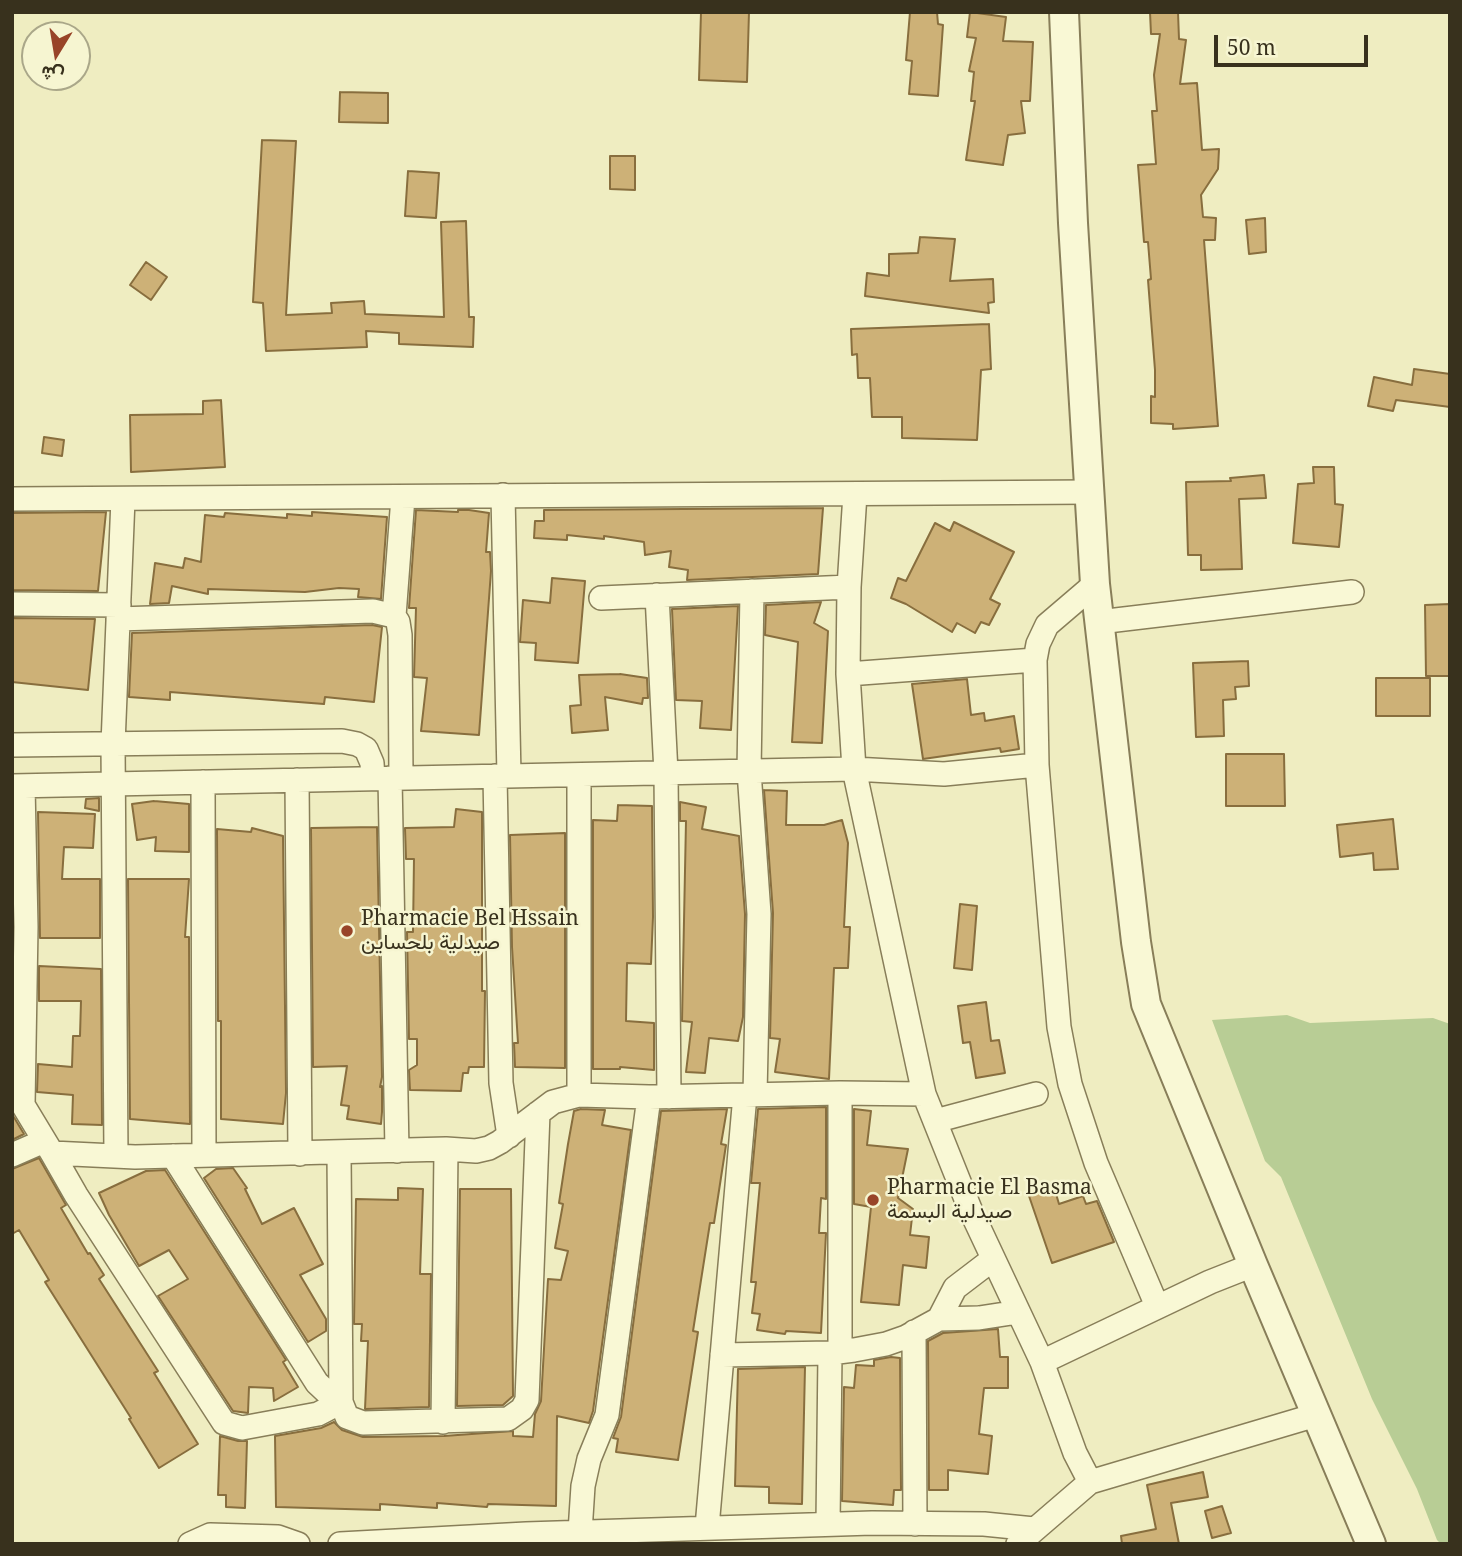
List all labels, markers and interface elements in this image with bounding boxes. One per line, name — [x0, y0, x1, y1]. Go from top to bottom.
north arrow — [21, 21, 91, 91]
scale bar — [1217, 21, 1371, 65]
text: 50 m — [1227, 33, 1276, 61]
text: ش — [39, 60, 66, 90]
place label: Pharmacie Bel Hssain صيدلية بلحساين — [361, 906, 579, 956]
marker: Pharmacie Bel Hssain صيدلية بلحساين — [339, 923, 355, 939]
place label: Pharmacie El Basma صيدلية البسمة — [887, 1175, 1092, 1225]
marker: Pharmacie El Basma صيدلية البسمة — [865, 1192, 881, 1208]

